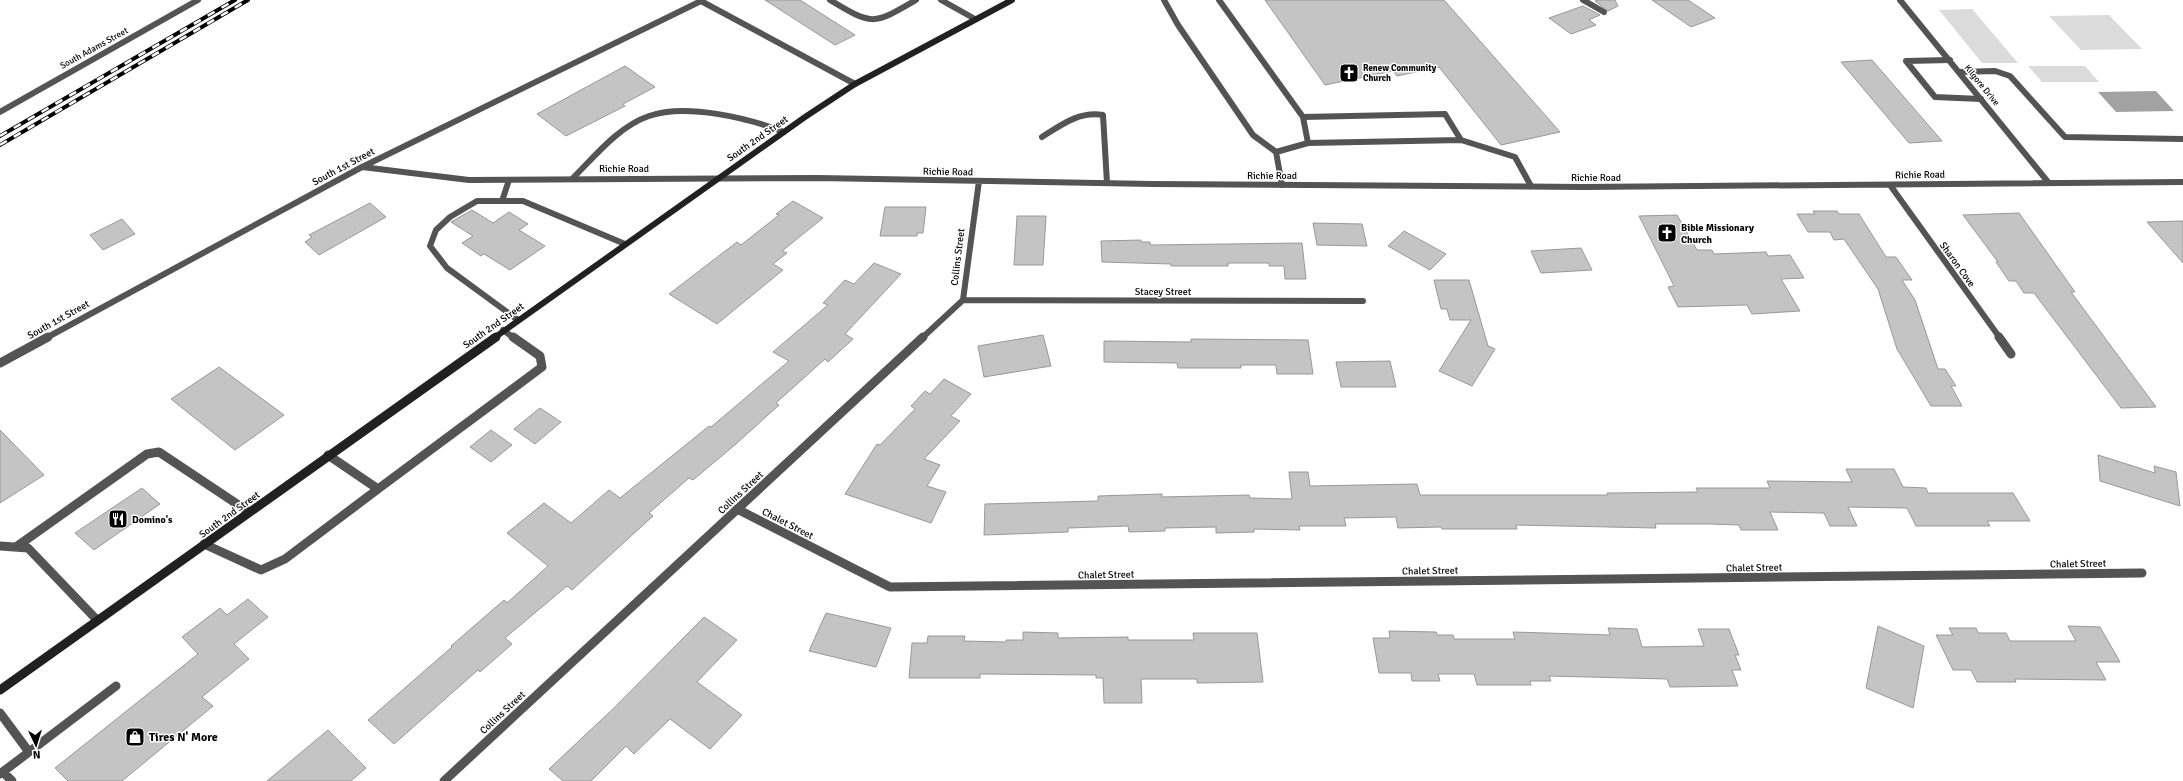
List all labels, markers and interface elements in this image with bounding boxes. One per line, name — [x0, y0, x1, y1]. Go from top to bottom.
street label: South Adams Street — [58, 25, 130, 72]
church icon: Renew Community Church — [1338, 62, 1360, 84]
place label: Renew Community Church — [1363, 63, 1437, 84]
street label: Kilgore Drive — [1962, 63, 2002, 108]
street label: South 2nd Street — [725, 113, 791, 164]
street label: South 1st Street — [310, 145, 377, 188]
street label: Richie Road — [599, 163, 649, 175]
street label: Richie Road — [923, 166, 973, 178]
street label: Richie Road — [1895, 169, 1945, 181]
street label: Richie Road — [1247, 170, 1297, 182]
street label: Richie Road — [1571, 172, 1621, 184]
church icon: Bible Missionary Church — [1656, 222, 1678, 244]
place label: Bible Missionary Church — [1681, 222, 1754, 246]
street label: Collins Street — [949, 227, 968, 286]
street label: Sharon Cove — [1937, 240, 1978, 290]
street label: Stacey Street — [1135, 286, 1192, 298]
street label: South 1st Street — [25, 298, 92, 342]
street label: South 2nd Street — [461, 300, 527, 351]
street label: Collins Street — [715, 468, 766, 517]
street label: South 2nd Street — [197, 489, 263, 541]
street label: Chalet Street — [760, 506, 816, 542]
restaurant icon: Domino's — [107, 508, 129, 530]
place label: Domino's — [132, 514, 173, 526]
street label: Chalet Street — [2050, 558, 2107, 570]
street label: Chalet Street — [1726, 562, 1783, 574]
street label: Chalet Street — [1402, 565, 1459, 577]
street label: Chalet Street — [1078, 569, 1135, 581]
street label: Collins Street — [477, 688, 528, 737]
north arrow — [16, 725, 56, 765]
shop icon: Tires N' More — [124, 726, 146, 748]
place label: Tires N' More — [149, 730, 218, 745]
text: N — [32, 748, 41, 761]

